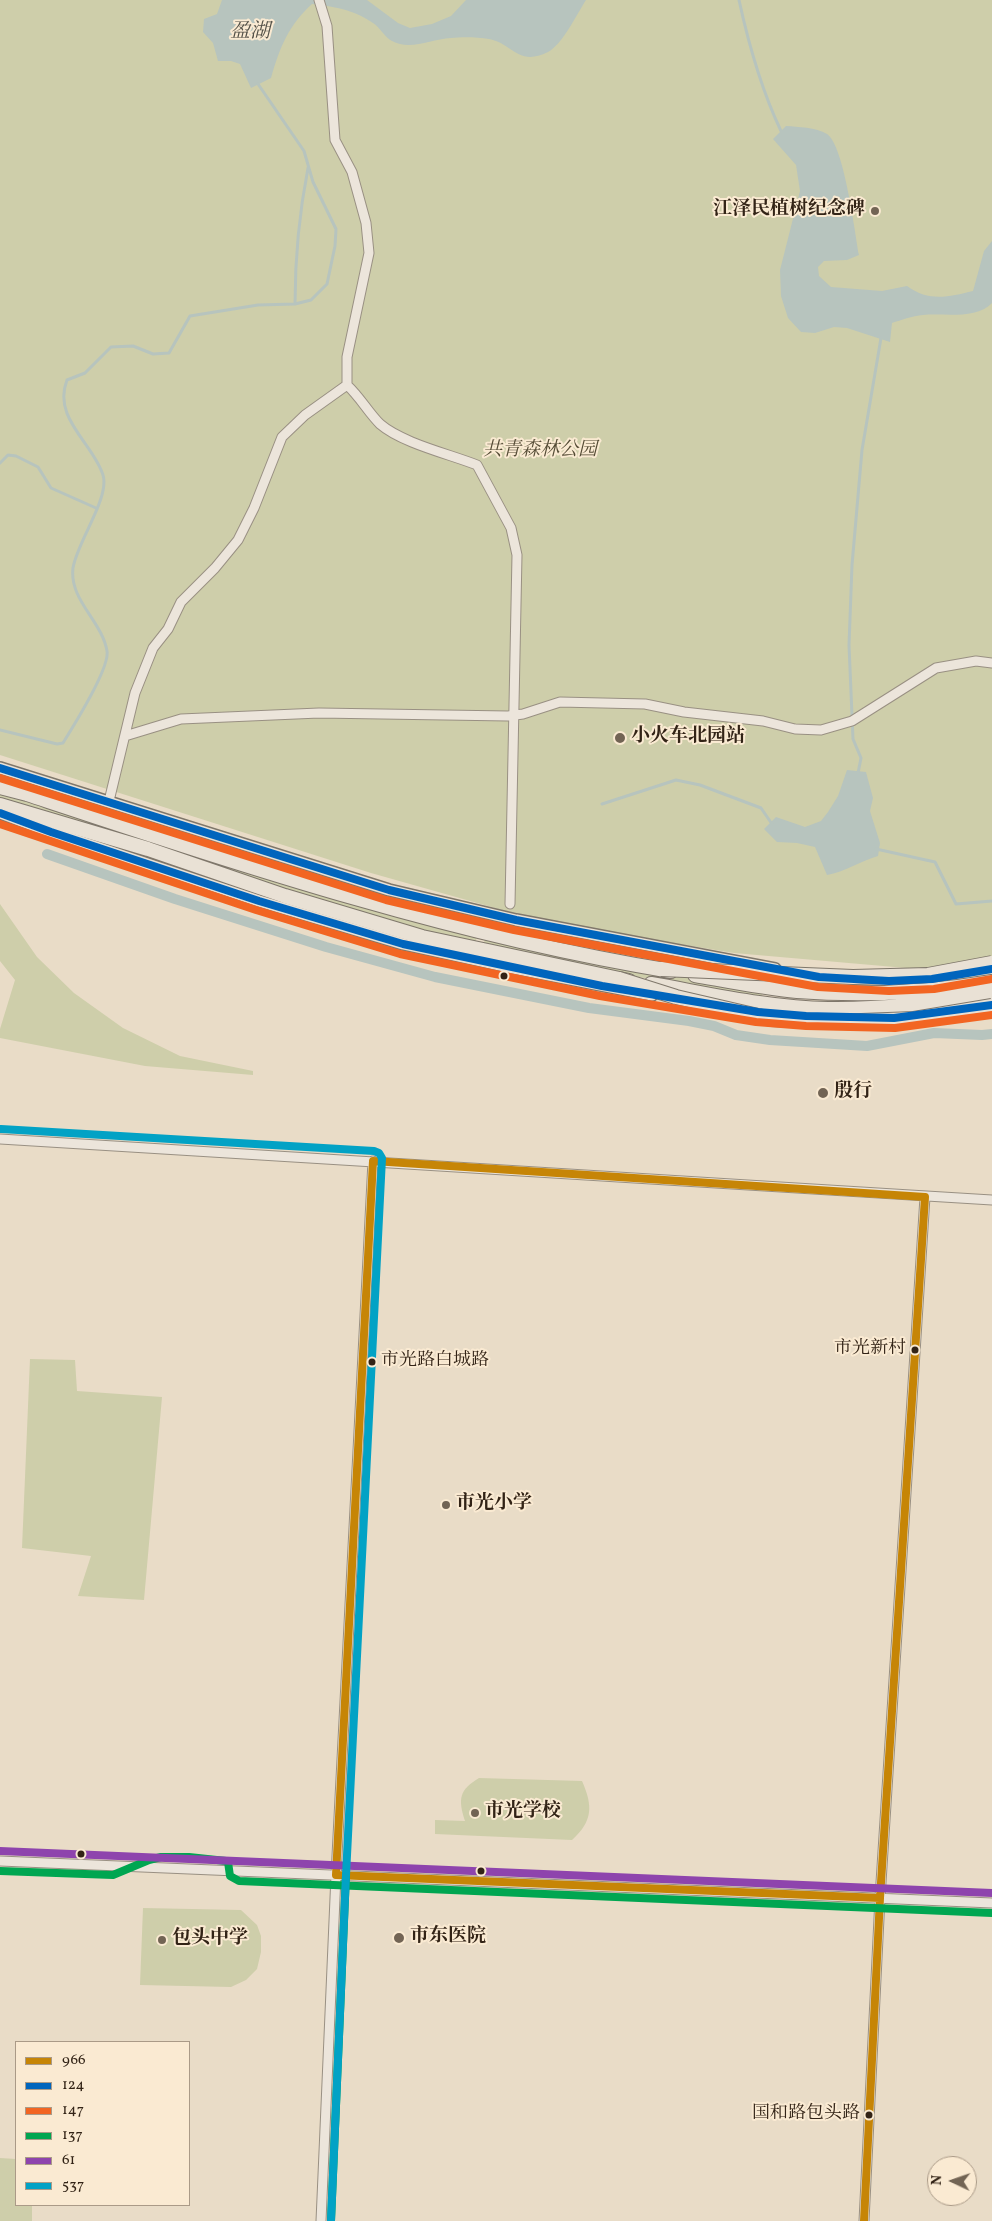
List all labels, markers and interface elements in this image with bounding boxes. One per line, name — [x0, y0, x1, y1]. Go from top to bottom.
water label: 盈湖 — [230, 21, 270, 45]
place label: 江泽民植树纪念碑 — [713, 200, 865, 222]
marker: 江泽民植树纪念碑 — [869, 205, 881, 217]
park label: 共青森林公园 — [483, 441, 597, 463]
place label: 小火车北园站 — [631, 727, 745, 749]
marker: 小火车北园站 — [613, 731, 627, 745]
unlabelled marker — [499, 971, 509, 981]
place label: 殷行 — [834, 1082, 872, 1104]
marker: 殷行 — [816, 1086, 830, 1100]
place label: 市光新村 — [834, 1339, 906, 1361]
marker: 市光新村 — [910, 1345, 920, 1355]
place label: 市光路白城路 — [381, 1351, 489, 1373]
marker: 市光路白城路 — [367, 1357, 377, 1367]
place label: 市光小学 — [456, 1494, 532, 1516]
marker: 市光小学 — [440, 1499, 452, 1511]
place label: 市光学校 — [485, 1802, 561, 1824]
marker: 市光学校 — [469, 1807, 481, 1819]
unlabelled marker — [76, 1849, 86, 1859]
unlabelled marker — [476, 1866, 486, 1876]
place label: 市东医院 — [410, 1927, 486, 1949]
place label: 包头中学 — [172, 1929, 248, 1951]
marker: 市东医院 — [392, 1931, 406, 1945]
marker: 包头中学 — [156, 1934, 168, 1946]
legend — [15, 2041, 190, 2206]
text: 966 — [62, 2050, 86, 2071]
text: 124 — [62, 2075, 84, 2096]
text: 147 — [62, 2100, 84, 2121]
place label: 国和路包头路 — [752, 2104, 860, 2126]
marker: 国和路包头路 — [864, 2110, 874, 2120]
text: 137 — [62, 2125, 83, 2146]
text: 61 — [62, 2150, 75, 2171]
north arrow — [927, 2156, 977, 2206]
text: 537 — [62, 2175, 84, 2196]
text: N — [928, 2175, 947, 2186]

